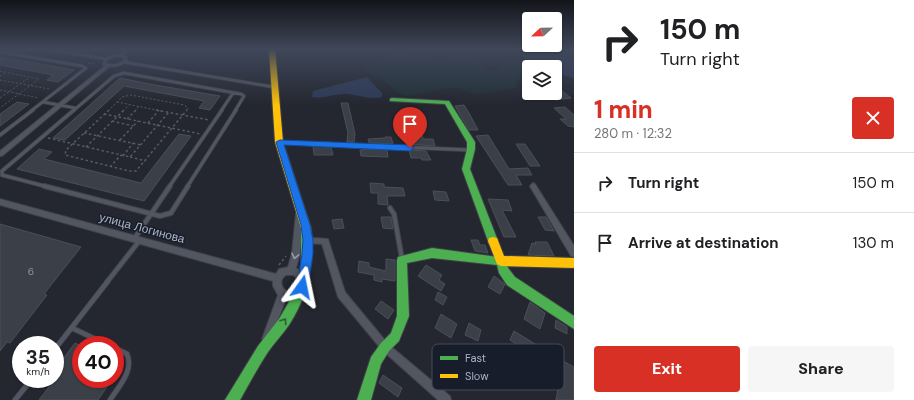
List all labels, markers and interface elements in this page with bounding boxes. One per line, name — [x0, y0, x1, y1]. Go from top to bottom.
text: 150 m — [660, 11, 740, 48]
north arrow — [522, 12, 562, 52]
map controls — [522, 12, 562, 100]
icon: right — [594, 16, 646, 68]
text: Turn right — [660, 47, 740, 71]
button: layers — [522, 60, 562, 100]
text: 1 min — [594, 94, 653, 125]
button: close — [852, 97, 894, 139]
pin — [393, 107, 427, 148]
icon: arrive — [399, 113, 421, 135]
text: 280 m · 12:32 — [594, 125, 672, 142]
icon: right — [594, 172, 616, 194]
text: Turn right — [628, 173, 699, 193]
text: 150 m — [853, 173, 894, 193]
street label: улица Логинова — [97, 209, 187, 247]
icon: arrive — [594, 232, 616, 254]
text: Arrive at destination — [628, 233, 779, 253]
text: 130 m — [853, 233, 894, 253]
one-way arrow — [291, 252, 299, 259]
house number: 6 — [28, 265, 34, 278]
position arrow — [281, 266, 323, 308]
one-way arrow — [279, 318, 287, 325]
speed limit sign: 40 — [72, 336, 124, 388]
text: 35 — [26, 344, 50, 370]
legend — [432, 344, 564, 390]
button: Exit — [594, 346, 740, 392]
button: Share — [748, 346, 894, 392]
text: Fast — [465, 351, 486, 365]
text: km/h — [26, 365, 50, 378]
text: Slow — [465, 369, 489, 383]

